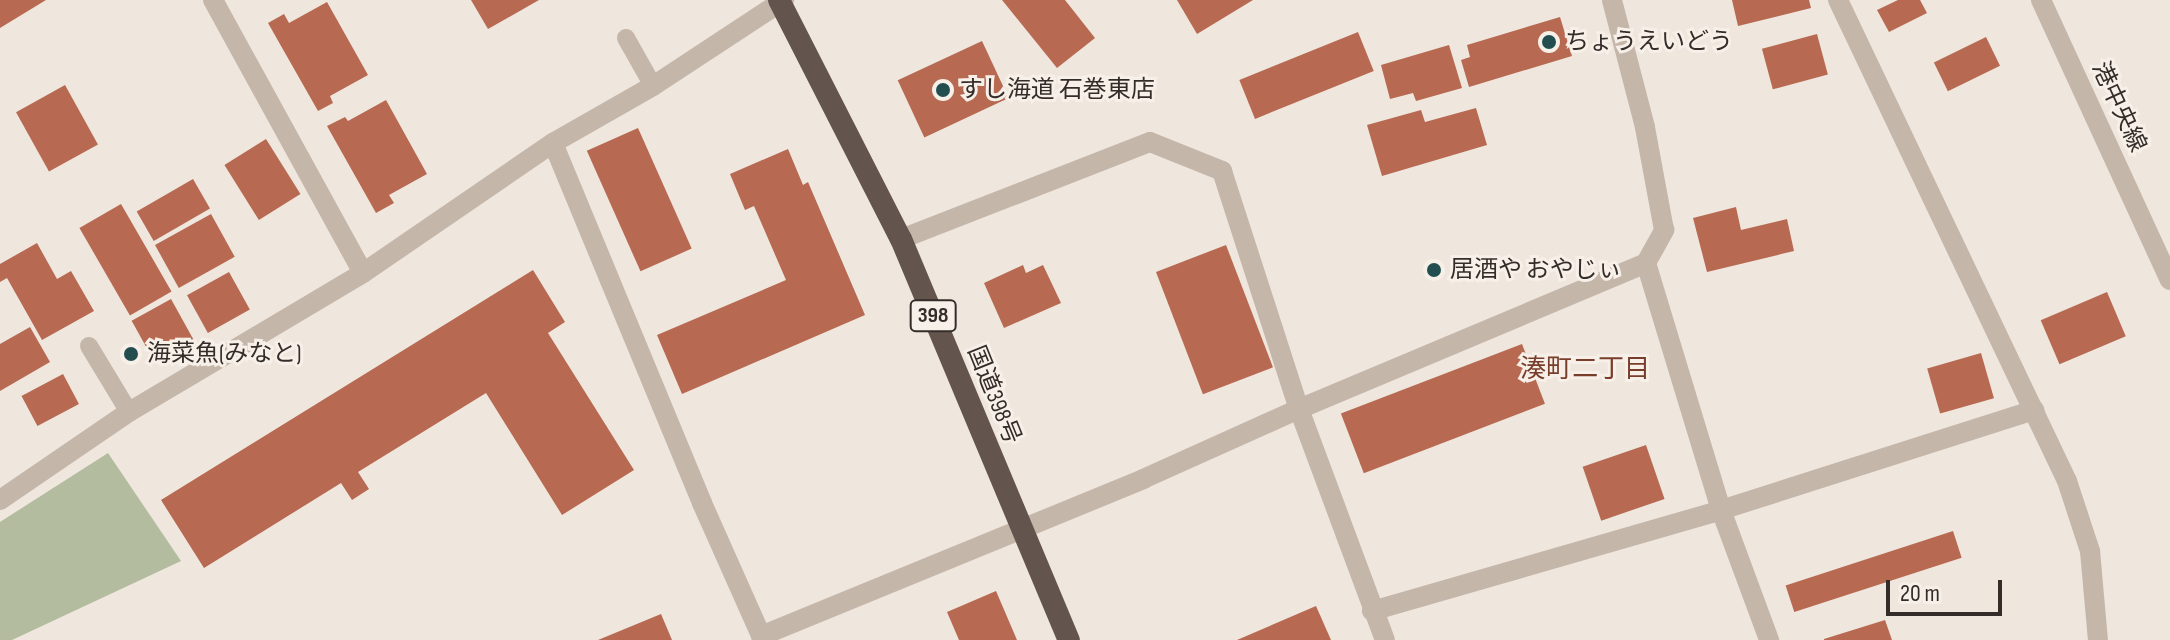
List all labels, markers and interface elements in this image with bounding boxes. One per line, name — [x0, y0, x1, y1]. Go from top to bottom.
place label: ちょうえいどう — [1565, 28, 1733, 56]
marker: ちょうえいどう — [1540, 33, 1558, 51]
street label: 港中央線 — [2086, 57, 2152, 157]
place label: すし海道 石巻東店 — [959, 76, 1155, 104]
marker: すし海道 石巻東店 — [934, 81, 952, 99]
place label: 居酒や おやじぃ — [1450, 256, 1622, 284]
marker: 居酒や おやじぃ — [1425, 261, 1443, 279]
road number: 398 — [909, 298, 957, 334]
place label: 海菜魚(みなと) — [147, 340, 301, 368]
street label: 国道398号 — [961, 342, 1027, 448]
marker: 海菜魚(みなと) — [122, 345, 140, 363]
district label: 湊町二丁目 — [1520, 354, 1650, 386]
scale bar — [1890, 564, 2006, 614]
text: 20 m — [1900, 579, 1940, 608]

